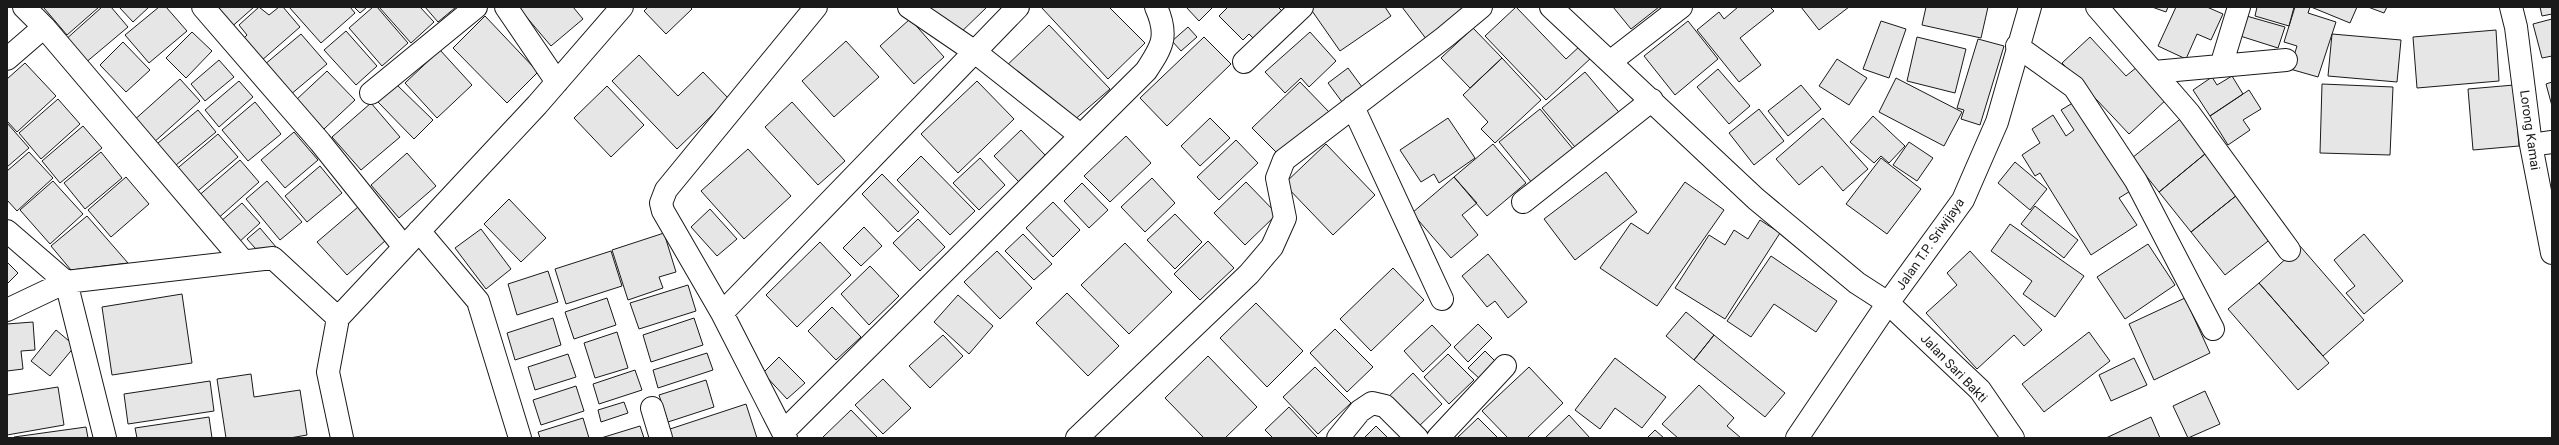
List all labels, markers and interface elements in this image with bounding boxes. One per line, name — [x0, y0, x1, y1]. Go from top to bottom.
street label: Lorong Kamai — [2517, 89, 2543, 171]
street label: Jalan T.P. Sriwijaya — [1893, 195, 1967, 293]
street label: Jalan Sari Bakti — [1917, 331, 1991, 405]

